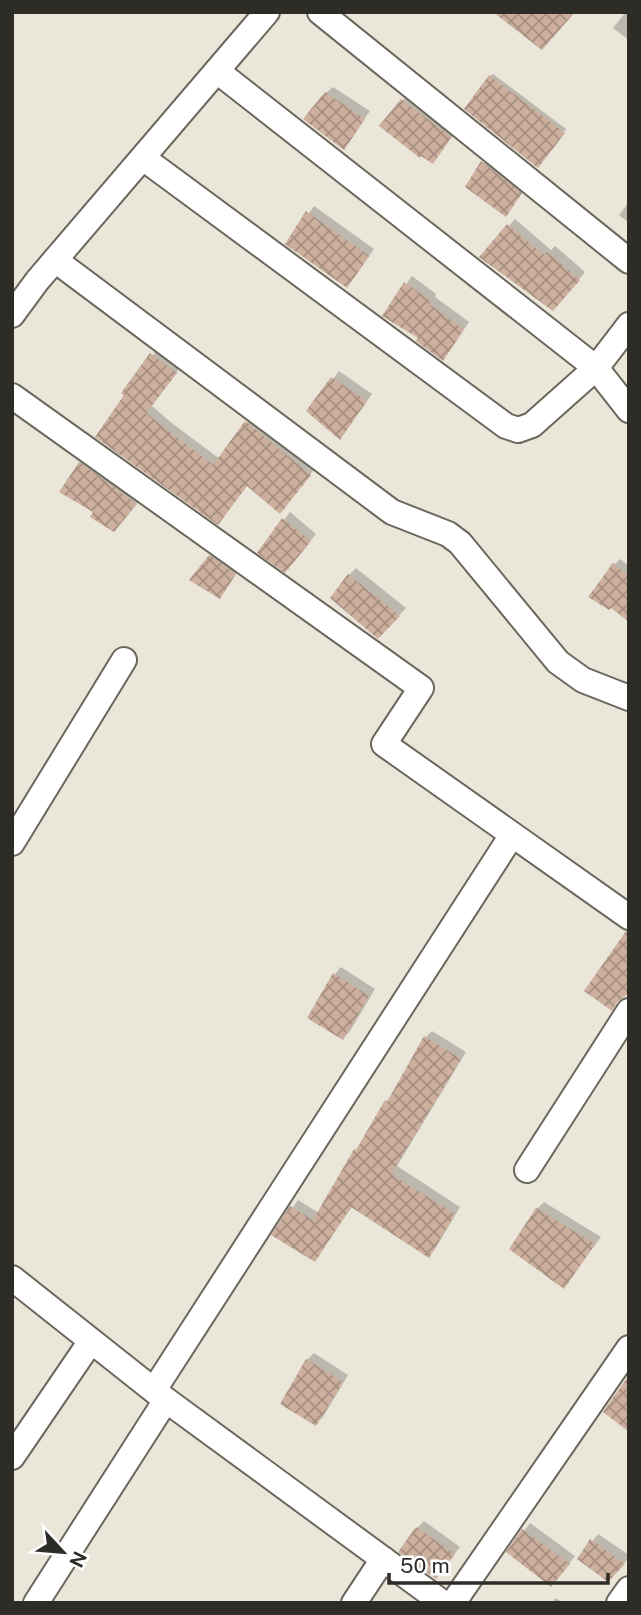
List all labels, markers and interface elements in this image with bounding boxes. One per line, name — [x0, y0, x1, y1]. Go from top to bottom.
north arrow — [28, 1517, 98, 1587]
scale bar — [389, 1542, 608, 1586]
text: N — [65, 1548, 91, 1571]
text: 50 m — [400, 1553, 450, 1578]

